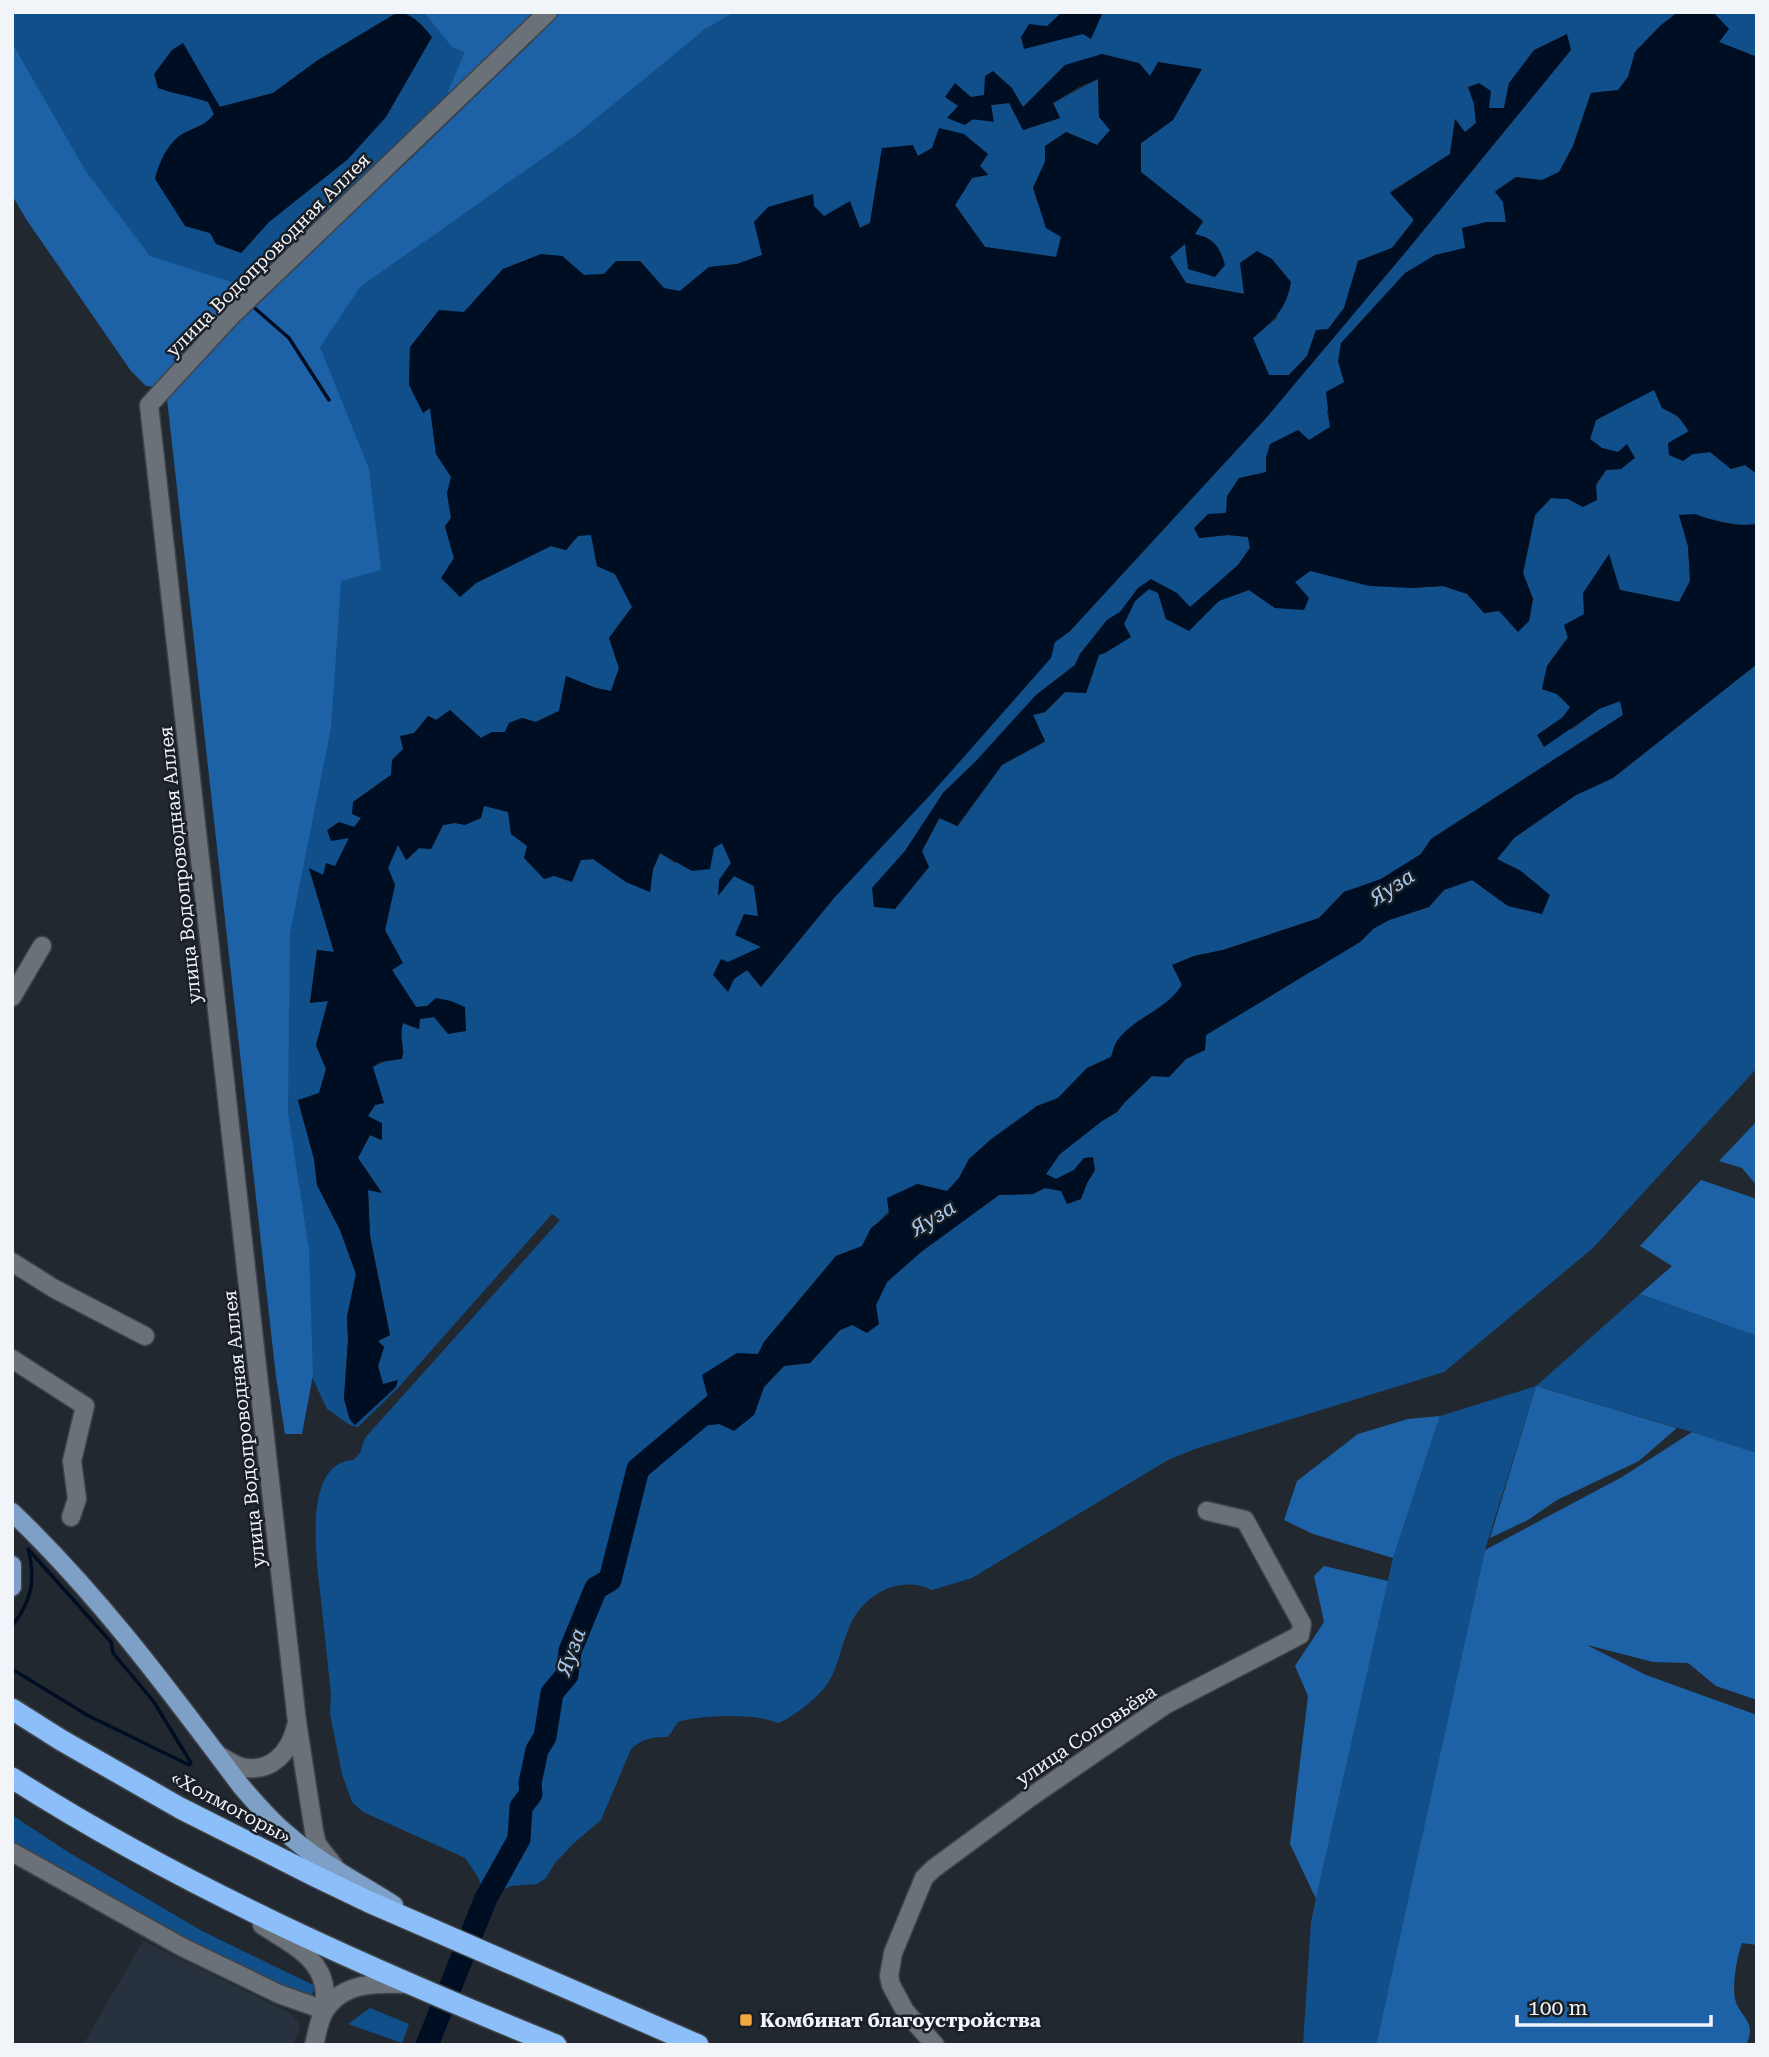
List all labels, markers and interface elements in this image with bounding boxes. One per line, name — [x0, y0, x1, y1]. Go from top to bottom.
street label: улица Водопроводная Аллея — [161, 148, 375, 362]
street label: улица Водопроводная Аллея — [154, 725, 206, 1005]
water label: Яуза — [1364, 864, 1419, 911]
water label: Яуза — [905, 1195, 960, 1242]
street label: улица Водопроводная Аллея — [218, 1289, 270, 1569]
water label: Яуза — [551, 1625, 591, 1680]
street label: улица Соловьёва — [1011, 1679, 1161, 1791]
street label: «Холмогоры» — [167, 1766, 295, 1848]
scale bar — [1517, 1983, 1711, 2027]
text: 100 m — [1528, 1996, 1588, 2020]
place label: Комбинат благоустройства — [760, 2009, 1041, 2032]
marker: Комбинат благоустройства — [738, 2012, 754, 2028]

